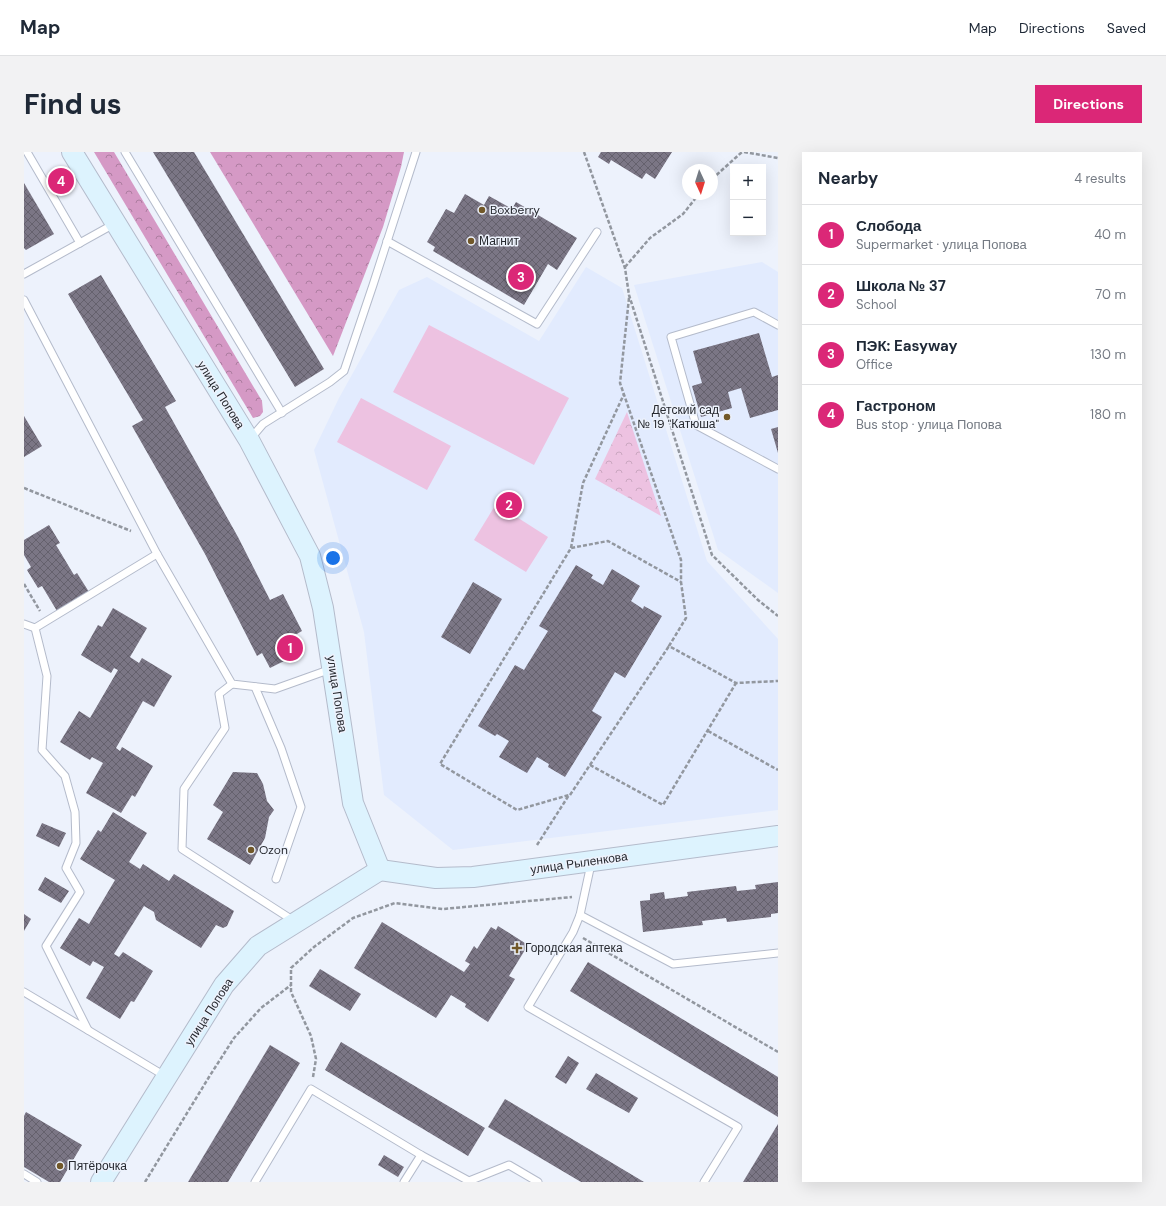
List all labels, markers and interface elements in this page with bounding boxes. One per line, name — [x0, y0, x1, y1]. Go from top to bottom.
text: Map — [20, 15, 60, 40]
text: Map — [969, 19, 997, 37]
text: Directions — [1019, 19, 1085, 37]
text: Saved — [1107, 19, 1146, 37]
button: Directions — [1035, 85, 1142, 123]
text: Find us — [24, 86, 122, 123]
north arrow — [682, 164, 718, 200]
map controls — [730, 164, 766, 236]
button: + — [730, 164, 766, 200]
pin: 4 — [48, 166, 74, 196]
text: Nearby — [818, 167, 878, 189]
text: 4 results — [1074, 170, 1126, 187]
button: − — [730, 200, 766, 236]
place label: Boxberry — [490, 202, 540, 218]
marker: Boxberry — [477, 205, 487, 215]
text: Слобода — [856, 216, 921, 236]
text: 1 — [829, 226, 833, 243]
text: 40 m — [1094, 226, 1126, 243]
place label: Магнит — [479, 233, 520, 249]
marker: Магнит — [466, 236, 476, 246]
text: Supermarket · улица Попова — [856, 236, 1027, 253]
pin: 3 — [508, 262, 534, 292]
text: Школа № 37 — [856, 276, 946, 296]
text: 2 — [827, 286, 835, 303]
text: 70 m — [1095, 286, 1126, 303]
text: School — [856, 296, 897, 313]
text: ПЭК: Easyway — [856, 336, 958, 356]
text: 3 — [827, 346, 835, 363]
text: 130 m — [1090, 346, 1126, 363]
text: Office — [856, 356, 893, 373]
street label: улица Попова — [194, 358, 249, 432]
text: Гастроном — [856, 396, 936, 416]
place label: Детский сад № 19 "Катюша" — [637, 402, 720, 432]
text: 4 — [827, 406, 835, 423]
text: 180 m — [1090, 406, 1126, 423]
marker: Детский сад № 19 "Катюша" — [722, 412, 732, 422]
text: Bus stop · улица Попова — [856, 416, 1002, 433]
pin: 2 — [496, 490, 522, 520]
your location — [323, 548, 343, 568]
pin: 1 — [277, 633, 303, 663]
street label: улица Попова — [323, 654, 351, 734]
place label: Ozon — [259, 842, 288, 858]
marker: Ozon — [246, 845, 256, 855]
street label: улица Рыленкова — [529, 848, 629, 878]
place label: Городская аптека — [525, 940, 623, 956]
marker: Городская аптека — [512, 943, 522, 953]
street label: улица Попова — [181, 975, 237, 1049]
place label: Пятёрочка — [68, 1158, 127, 1174]
marker: Пятёрочка — [55, 1161, 65, 1171]

